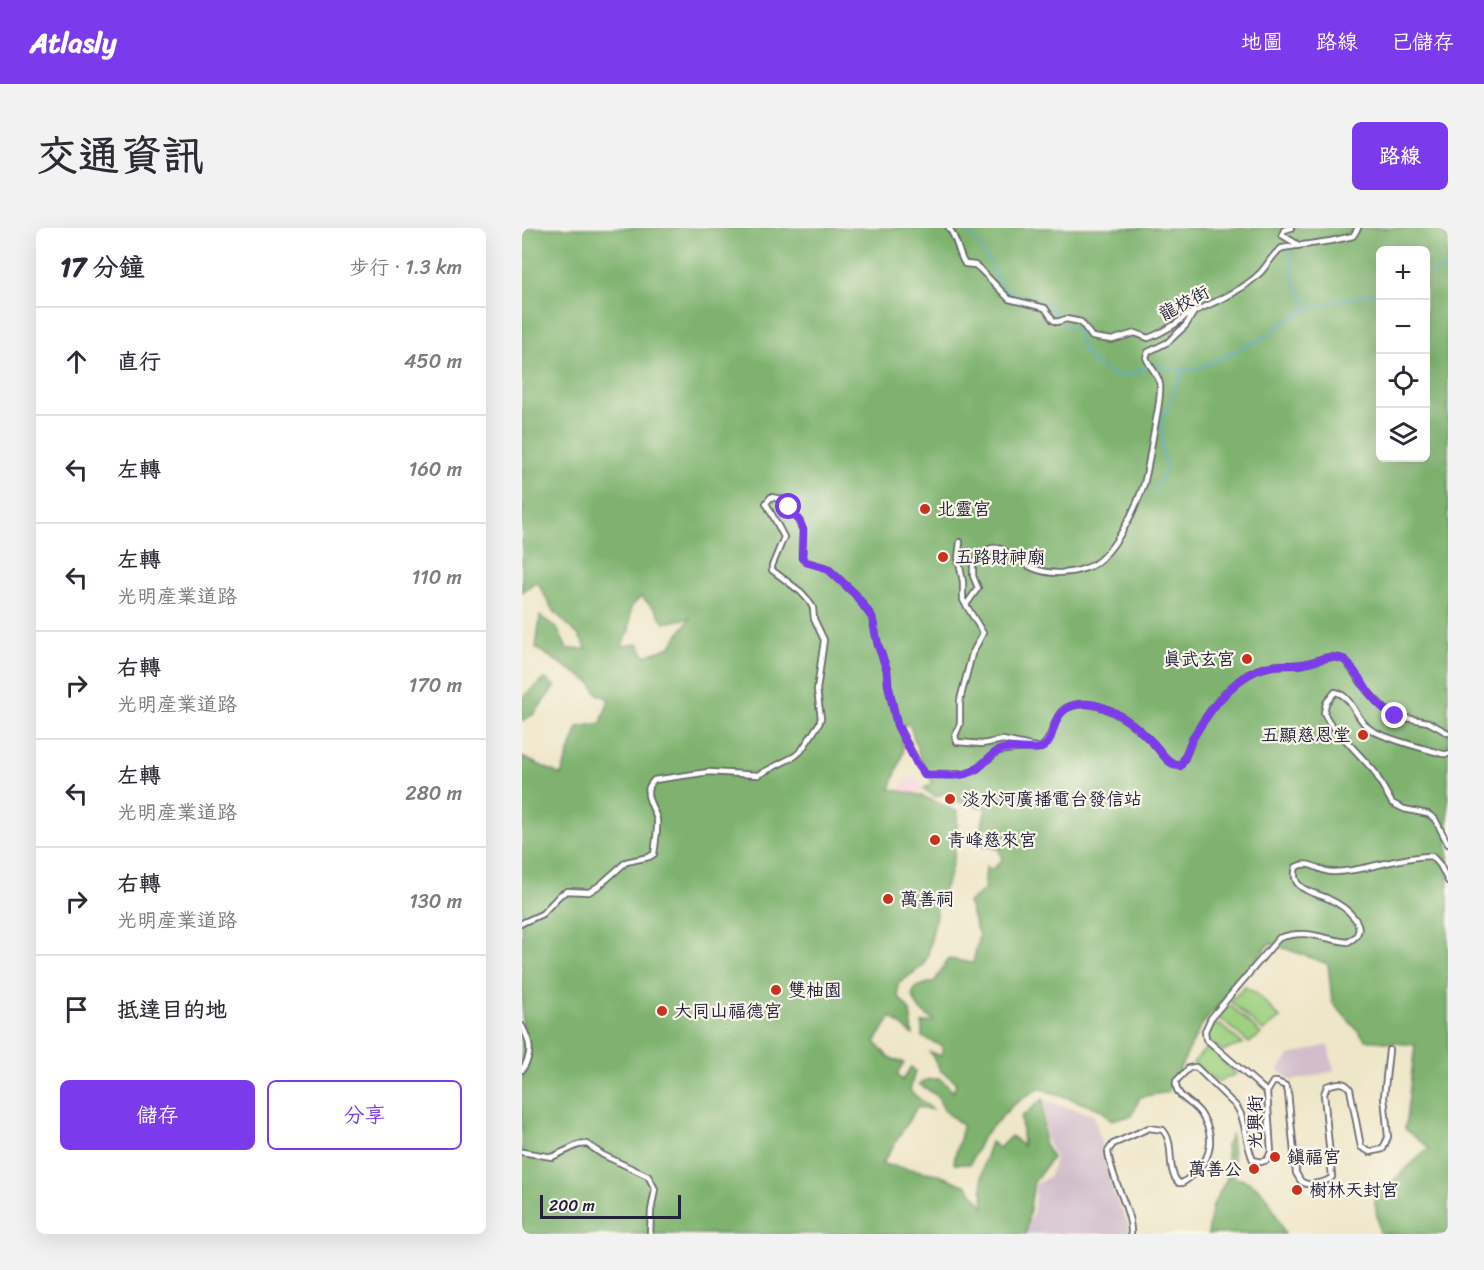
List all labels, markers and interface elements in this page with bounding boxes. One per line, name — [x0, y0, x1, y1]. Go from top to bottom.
text: Atlasly — [30, 18, 117, 67]
text: 地圖 — [1241, 23, 1283, 61]
text: 路線 — [1316, 23, 1358, 61]
text: 已儲存 — [1391, 23, 1454, 61]
text: 交通資訊 — [36, 119, 204, 193]
button: 路線 — [1352, 122, 1448, 190]
text: 17 分鐘 — [60, 244, 145, 290]
map controls — [1376, 246, 1430, 462]
button: + — [1376, 246, 1430, 300]
text: 步行 · 1.3 km — [349, 250, 462, 285]
street label: 龍校街 — [1153, 276, 1215, 330]
button: − — [1376, 300, 1430, 354]
text: 直行 — [117, 342, 161, 381]
text: 450 m — [404, 344, 462, 379]
icon: ahead — [60, 345, 93, 378]
button: locate — [1376, 354, 1430, 408]
button: layers — [1376, 408, 1430, 462]
text: 左轉 — [117, 450, 161, 489]
text: 160 m — [409, 452, 462, 487]
icon: left — [60, 453, 93, 486]
route start — [775, 493, 801, 519]
place label: 北靈宮 — [937, 493, 991, 525]
marker: 北靈宮 — [918, 502, 932, 516]
text: 左轉 — [117, 540, 161, 579]
place label: 五路財神廟 — [955, 541, 1045, 573]
marker: 五路財神廟 — [936, 550, 950, 564]
text: 110 m — [412, 560, 462, 595]
icon: left — [60, 561, 93, 594]
text: 光明產業道路 — [117, 579, 237, 614]
place label: 真武玄宮 — [1163, 643, 1235, 675]
text: 右轉 — [117, 648, 161, 687]
marker: 真武玄宮 — [1240, 652, 1254, 666]
text: 170 m — [409, 668, 462, 703]
icon: right — [60, 669, 93, 702]
text: 光明產業道路 — [117, 687, 237, 722]
route end — [1381, 702, 1407, 728]
place label: 五顯慈恩堂 — [1261, 719, 1351, 751]
marker: 五顯慈恩堂 — [1356, 728, 1370, 742]
text: 左轉 — [117, 756, 161, 795]
text: 280 m — [405, 776, 462, 811]
icon: left — [60, 777, 93, 810]
place label: 淡水河廣播電台發信站 — [962, 783, 1142, 815]
marker: 淡水河廣播電台發信站 — [943, 792, 957, 806]
text: 光明產業道路 — [117, 795, 237, 830]
place label: 青峰慈來宮 — [947, 824, 1037, 856]
marker: 青峰慈來宮 — [928, 833, 942, 847]
text: 右轉 — [117, 864, 161, 903]
place label: 萬善祠 — [900, 883, 954, 915]
text: 130 m — [409, 884, 462, 919]
icon: right — [60, 885, 93, 918]
marker: 萬善祠 — [881, 892, 895, 906]
text: 光明產業道路 — [117, 903, 237, 938]
place label: 雙柚園 — [788, 974, 842, 1006]
marker: 雙柚園 — [769, 983, 783, 997]
text: 抵達目的地 — [117, 990, 227, 1029]
icon: arrive — [60, 993, 93, 1026]
place label: 大同山福德宮 — [674, 995, 782, 1027]
marker: 大同山福德宮 — [655, 1004, 669, 1018]
button: 儲存 — [60, 1080, 255, 1150]
button: 分享 — [267, 1080, 462, 1150]
street label: 光興街 — [1239, 1095, 1271, 1149]
place label: 鎮福宮 — [1287, 1141, 1341, 1173]
marker: 鎮福宮 — [1268, 1150, 1282, 1164]
place label: 萬善公 — [1188, 1153, 1242, 1185]
marker: 萬善公 — [1247, 1162, 1261, 1176]
place label: 樹林天封宮 — [1309, 1174, 1399, 1206]
marker: 樹林天封宮 — [1290, 1183, 1304, 1197]
text: 200 m — [549, 1191, 595, 1220]
scale bar — [540, 1192, 681, 1220]

